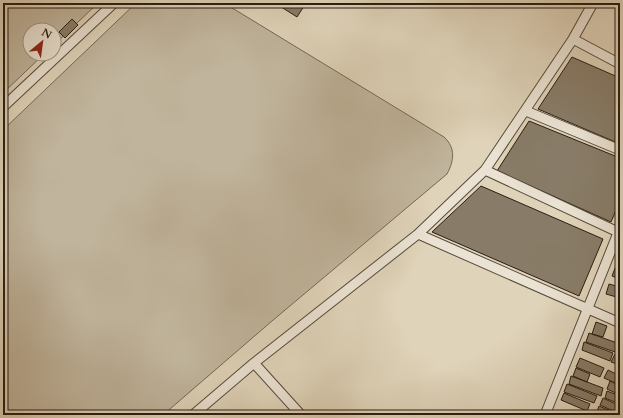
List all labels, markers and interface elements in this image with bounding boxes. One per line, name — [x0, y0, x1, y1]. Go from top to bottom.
north arrow — [22, 22, 62, 62]
text: N — [39, 25, 55, 43]

